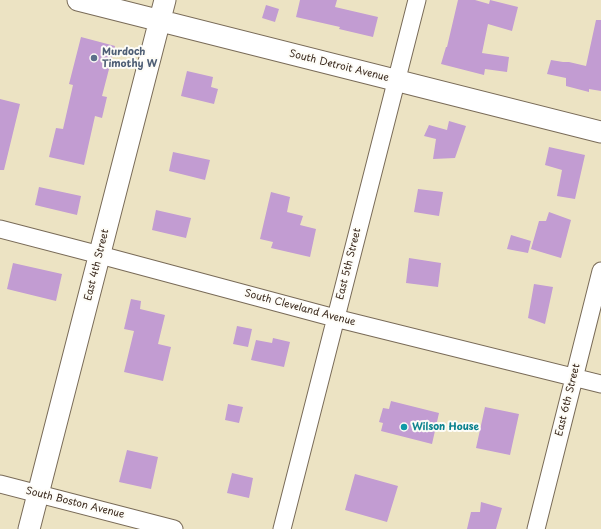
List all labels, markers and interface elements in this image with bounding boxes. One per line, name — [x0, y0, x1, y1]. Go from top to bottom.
place label: Murdoch Timothy W — [102, 46, 157, 70]
street label: South Detroit Avenue — [288, 48, 390, 84]
marker: Murdoch Timothy W — [89, 53, 99, 63]
street label: East 5th Street — [334, 227, 364, 301]
street label: East 4th Street — [82, 228, 112, 302]
street label: South Cleveland Avenue — [243, 287, 357, 329]
street label: East 6th Street — [553, 363, 583, 437]
place label: Wilson House — [412, 421, 479, 433]
marker: Wilson House — [399, 422, 409, 432]
street label: South Boston Avenue — [24, 485, 126, 521]

